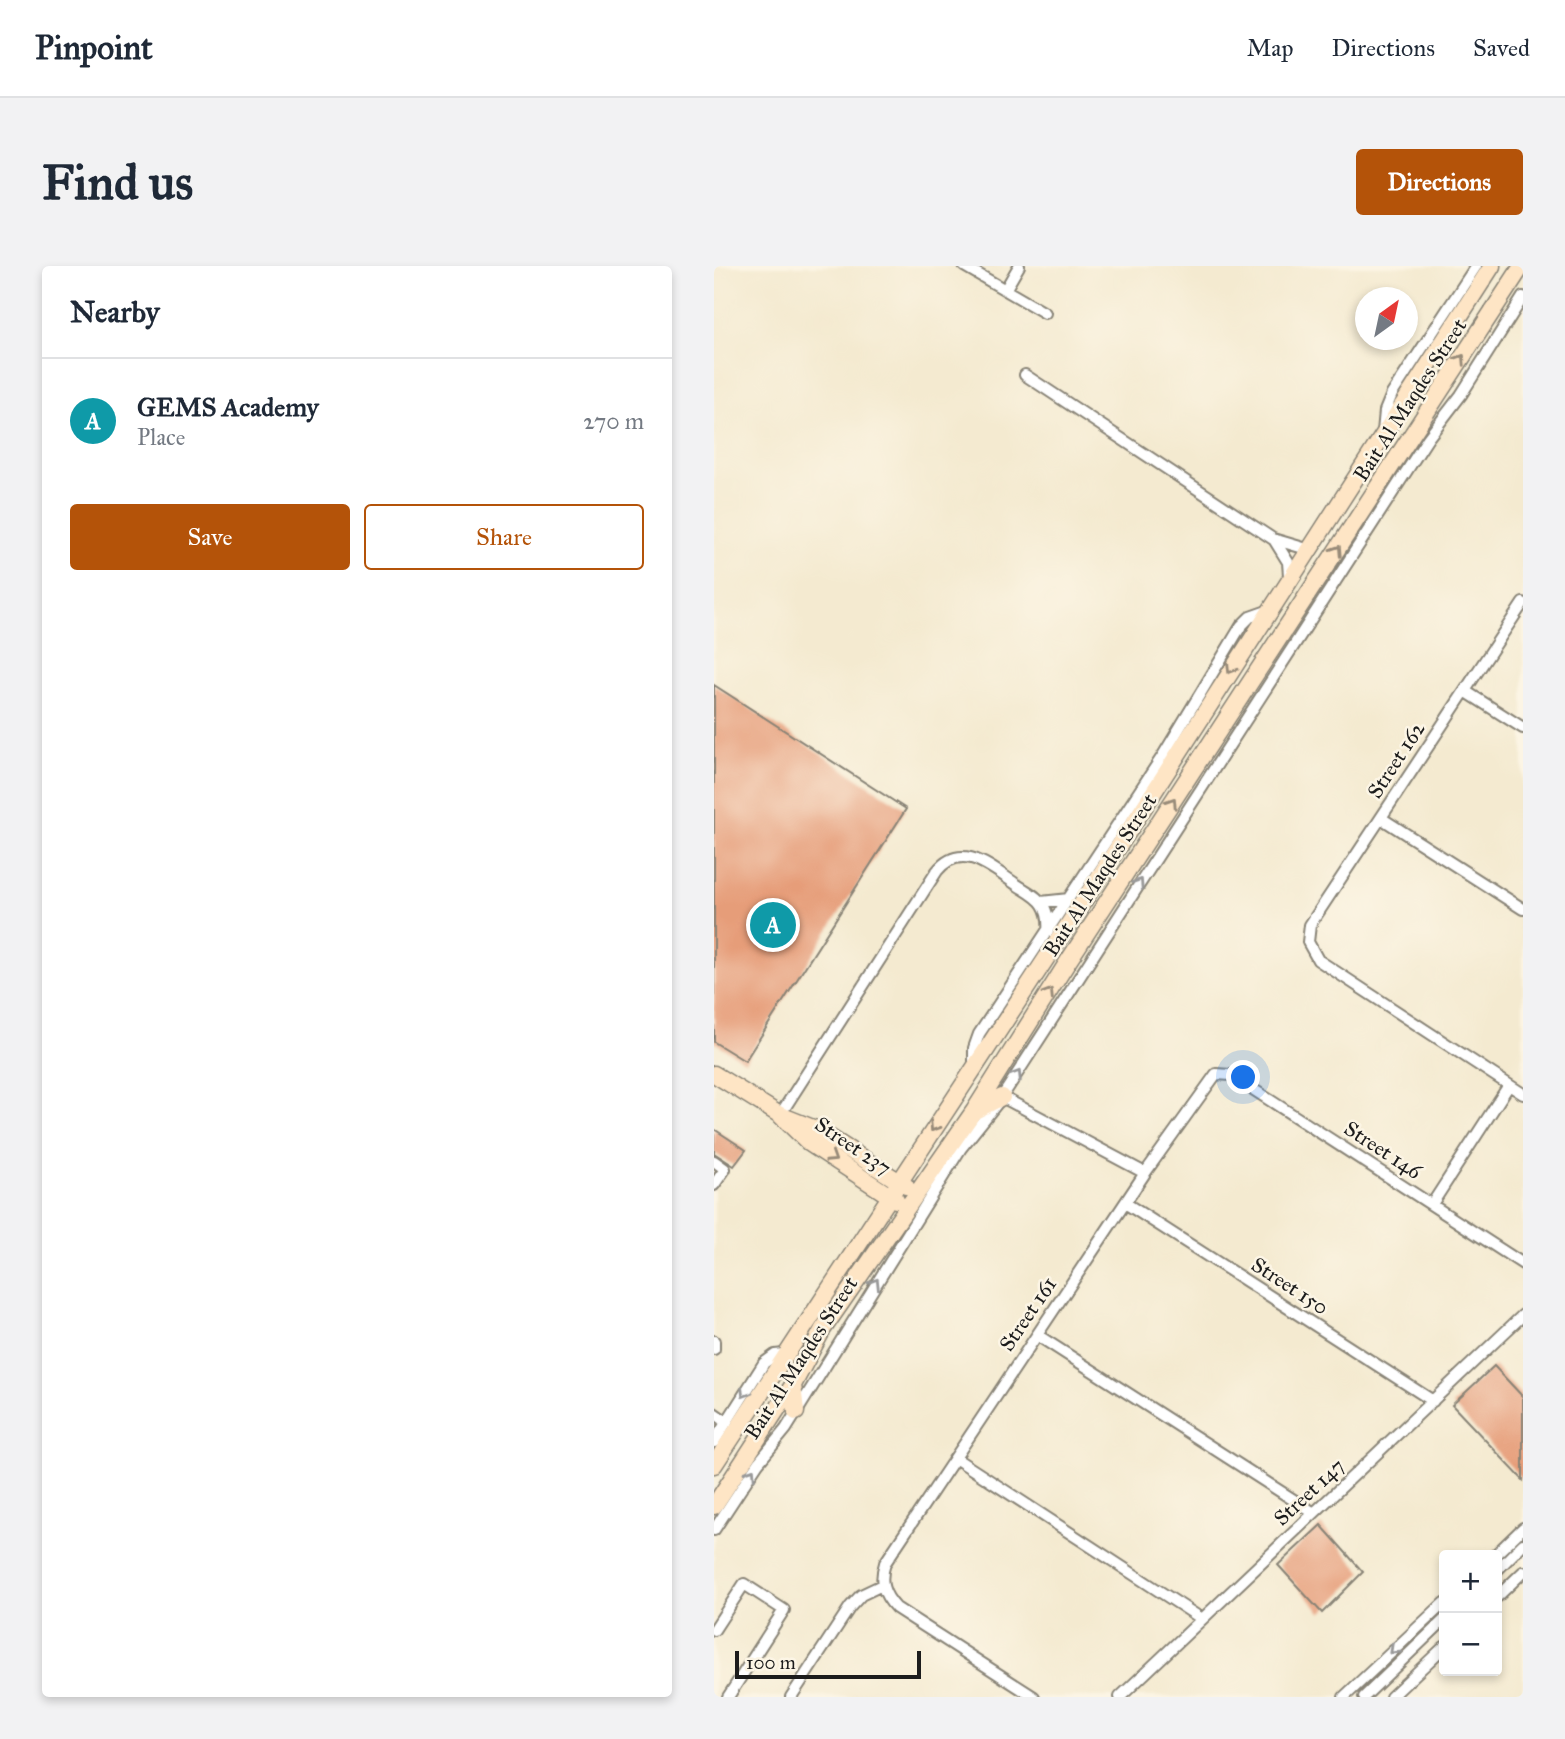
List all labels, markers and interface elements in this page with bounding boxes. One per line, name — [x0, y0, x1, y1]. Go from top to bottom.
text: Pinpoint — [35, 28, 153, 68]
text: Map — [1247, 33, 1294, 63]
text: Directions — [1332, 33, 1435, 63]
text: Saved — [1473, 33, 1530, 63]
button: Directions — [1356, 149, 1523, 215]
text: Find us — [42, 153, 193, 212]
north arrow — [1355, 287, 1418, 350]
text: Nearby — [70, 294, 160, 330]
street label: Bait Al Maqdes Street — [1348, 313, 1473, 486]
one-way arrow — [1453, 354, 1466, 367]
text: GEMS Academy — [137, 391, 319, 423]
text: A — [85, 407, 101, 435]
text: 270 m — [583, 407, 644, 435]
text: Place — [137, 423, 185, 451]
button: Save — [70, 504, 350, 570]
button: Share — [364, 504, 644, 570]
one-way arrow — [1328, 545, 1341, 558]
one-way arrow — [1226, 661, 1239, 674]
street label: Street 162 — [1362, 716, 1431, 803]
street label: Bait Al Maqdes Street — [1038, 788, 1163, 961]
one-way arrow — [1164, 797, 1176, 810]
one-way arrow — [1130, 878, 1143, 891]
pin: A — [750, 899, 796, 951]
one-way arrow — [1040, 988, 1053, 1001]
your location — [1226, 1060, 1260, 1094]
one-way arrow — [1008, 1070, 1021, 1083]
street label: Street 237 — [810, 1111, 896, 1181]
street label: Street 146 — [1339, 1115, 1428, 1185]
one-way arrow — [929, 1119, 942, 1132]
one-way arrow — [824, 1150, 837, 1162]
street label: Street 150 — [1247, 1251, 1333, 1321]
street label: Bait Al Maqdes Street — [739, 1271, 864, 1444]
street label: Street 161 — [994, 1272, 1062, 1356]
one-way arrow — [867, 1277, 880, 1290]
one-way arrow — [741, 1385, 754, 1398]
street label: Street 147 — [1268, 1453, 1350, 1531]
one-way arrow — [743, 1468, 756, 1481]
map controls — [1439, 1550, 1502, 1676]
button: + — [1439, 1550, 1502, 1613]
button: − — [1439, 1613, 1502, 1676]
one-way arrow — [1389, 1642, 1402, 1654]
scale bar — [735, 1648, 920, 1680]
text: 100 m — [746, 1651, 796, 1674]

